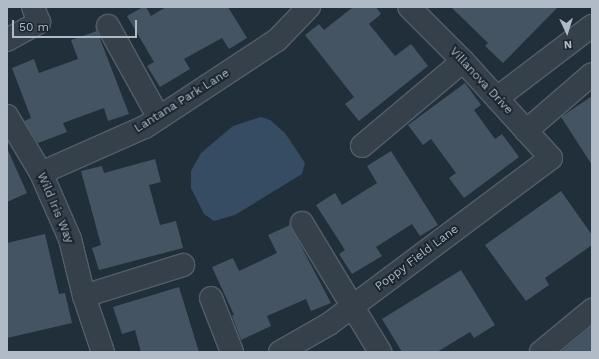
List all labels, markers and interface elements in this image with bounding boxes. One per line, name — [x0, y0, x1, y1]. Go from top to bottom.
scale bar — [14, 12, 139, 38]
north arrow — [547, 12, 587, 52]
text: 50 m — [19, 20, 49, 34]
text: N — [563, 38, 572, 51]
street label: Villanova Drive — [446, 44, 516, 118]
street label: Lantana Park Lane — [132, 66, 232, 136]
street label: Wild Iris Way — [34, 170, 76, 246]
street label: Poppy Field Lane — [372, 222, 462, 294]

